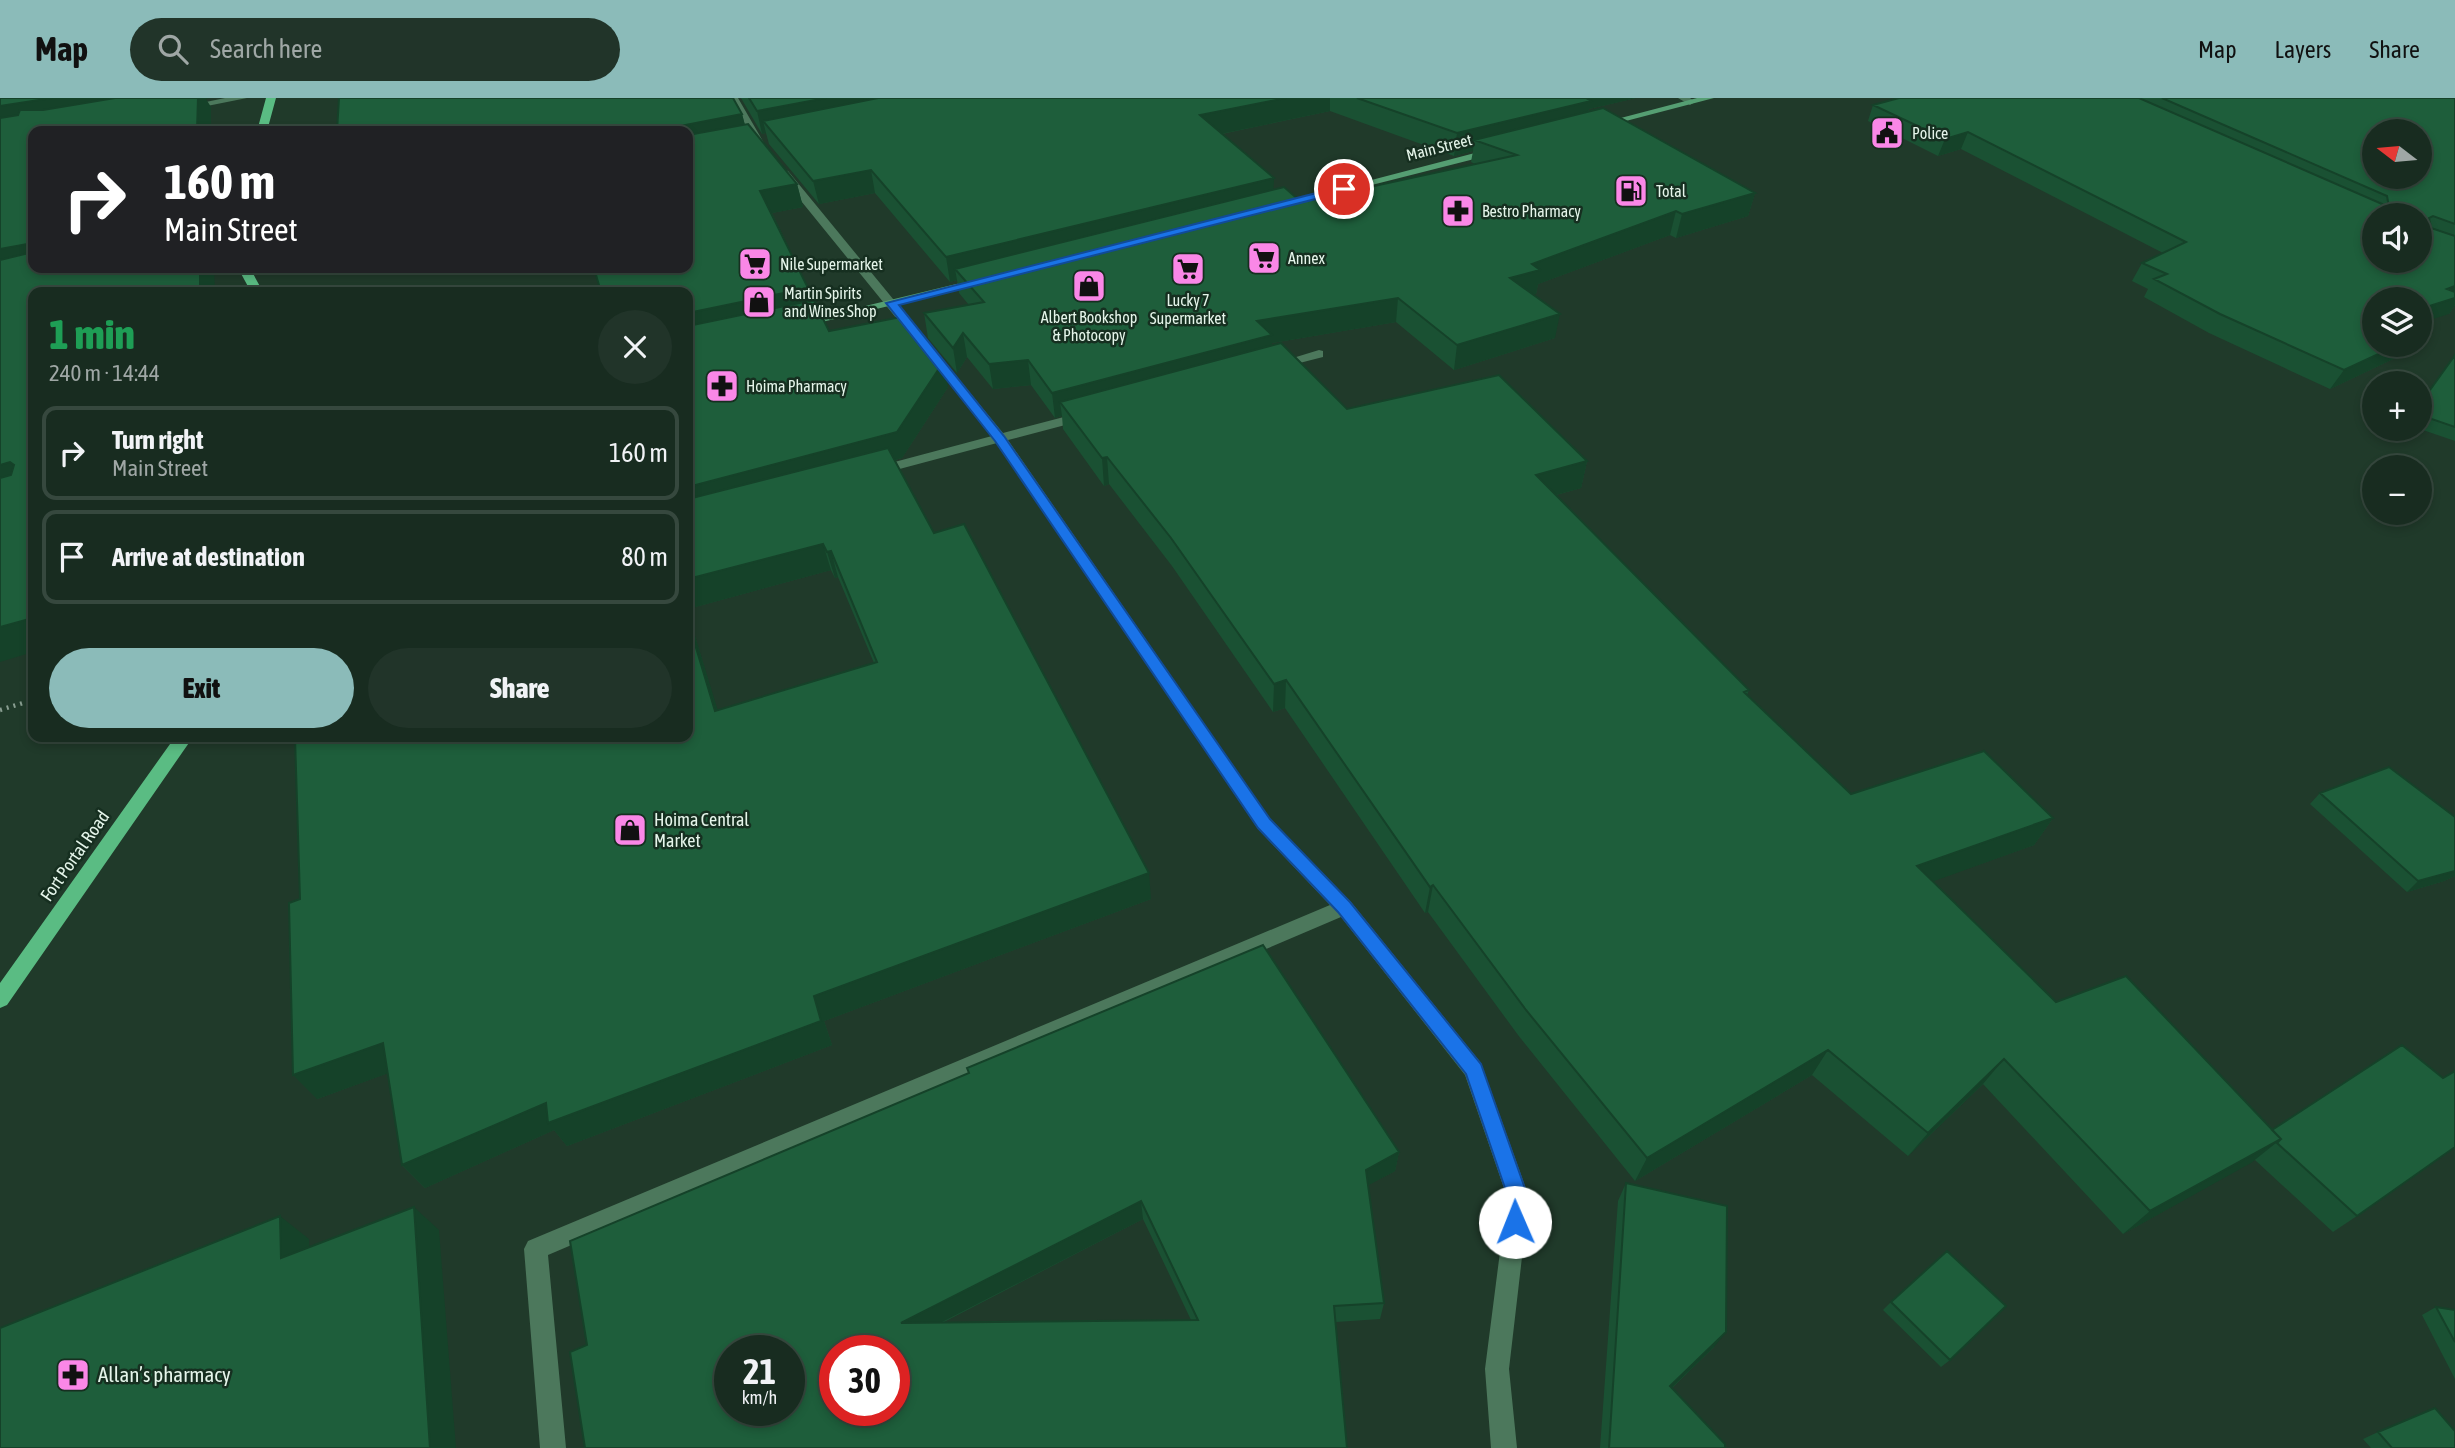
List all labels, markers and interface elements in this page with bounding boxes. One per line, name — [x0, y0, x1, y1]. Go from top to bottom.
search box — [130, 18, 620, 81]
text: Map — [35, 30, 88, 68]
icon: search — [154, 30, 192, 68]
text: Search here — [210, 34, 322, 64]
text: Map — [2198, 36, 2237, 63]
text: Layers — [2275, 36, 2331, 63]
text: Share — [2369, 36, 2420, 63]
public building icon: Police — [1868, 114, 1906, 152]
north arrow — [2362, 119, 2432, 189]
map controls — [2362, 119, 2432, 525]
place label: Police — [1912, 124, 1948, 142]
street label: Main Street — [1404, 130, 1474, 164]
text: 160 m — [164, 153, 275, 209]
icon: right — [49, 154, 140, 245]
pin — [1314, 159, 1374, 219]
icon: arrive — [1325, 170, 1363, 208]
fuel station icon: Total — [1612, 172, 1650, 210]
place label: Total — [1656, 182, 1687, 200]
pharmacy icon: Bestro Pharmacy — [1439, 192, 1477, 230]
place label: Bestro Pharmacy — [1482, 202, 1581, 221]
button: sound — [2362, 203, 2432, 273]
text: Main Street — [164, 211, 298, 248]
supermarket icon: Annex — [1245, 239, 1283, 277]
supermarket icon: Nile Supermarket — [736, 245, 774, 283]
place label: Annex — [1288, 249, 1325, 267]
supermarket icon: Lucky 7 Supermarket — [1169, 250, 1207, 288]
place label: Nile Supermarket — [780, 255, 883, 274]
shop icon: Albert Bookshop & Photocopy — [1070, 267, 1108, 305]
shop icon: Martin Spirits and Wines Shop — [740, 283, 778, 321]
place label: Martin Spirits and Wines Shop — [784, 284, 877, 321]
button: layers — [2362, 287, 2432, 357]
place label: Lucky 7 Supermarket — [1150, 291, 1227, 328]
place label: Albert Bookshop & Photocopy — [1041, 308, 1137, 345]
text: 1 min — [49, 310, 135, 358]
button: close — [598, 310, 672, 384]
text: 240 m · 14:44 — [49, 360, 160, 386]
pharmacy icon: Hoima Pharmacy — [703, 367, 741, 405]
button: + — [2362, 371, 2432, 441]
place label: Hoima Pharmacy — [746, 377, 847, 396]
text: Turn right — [112, 425, 203, 455]
icon: right — [53, 434, 91, 472]
text: 160 m — [609, 438, 668, 468]
text: Main Street — [112, 455, 208, 481]
button: − — [2362, 455, 2432, 525]
icon: arrive — [53, 538, 91, 576]
text: Arrive at destination — [112, 542, 305, 572]
text: 80 m — [621, 542, 668, 572]
button: Exit — [49, 648, 354, 728]
button: Share — [368, 648, 672, 728]
street label: Fort Portal Road — [36, 806, 113, 905]
place label: Hoima Central Market — [654, 809, 749, 851]
shop icon: Hoima Central Market — [611, 811, 649, 849]
position arrow — [1478, 1185, 1552, 1259]
speed limit sign: 30 — [819, 1335, 910, 1426]
text: 21 — [743, 1351, 776, 1391]
pharmacy icon: Allan’s pharmacy — [54, 1356, 92, 1394]
place label: Allan’s pharmacy — [98, 1362, 231, 1386]
text: km/h — [742, 1387, 777, 1408]

